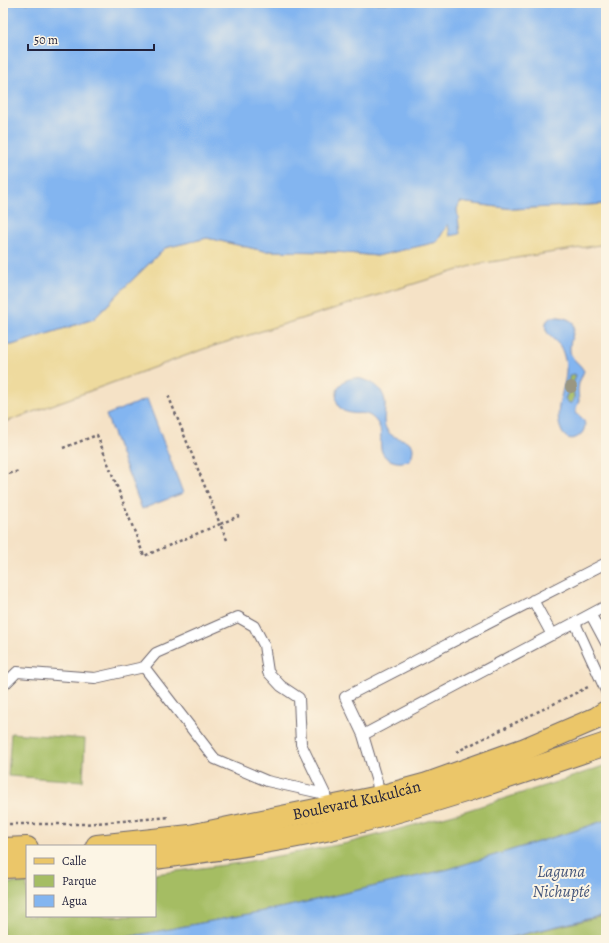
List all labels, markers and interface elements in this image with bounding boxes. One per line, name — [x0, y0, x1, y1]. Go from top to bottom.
scale bar — [28, 26, 154, 52]
text: 50 m — [34, 32, 58, 48]
street label: Boulevard Kukulcán — [291, 775, 424, 826]
legend — [26, 845, 156, 917]
text: Calle — [62, 853, 86, 869]
water label: Laguna Nichupté — [532, 860, 590, 903]
text: Parque — [62, 873, 97, 889]
text: Agua — [61, 893, 88, 909]

